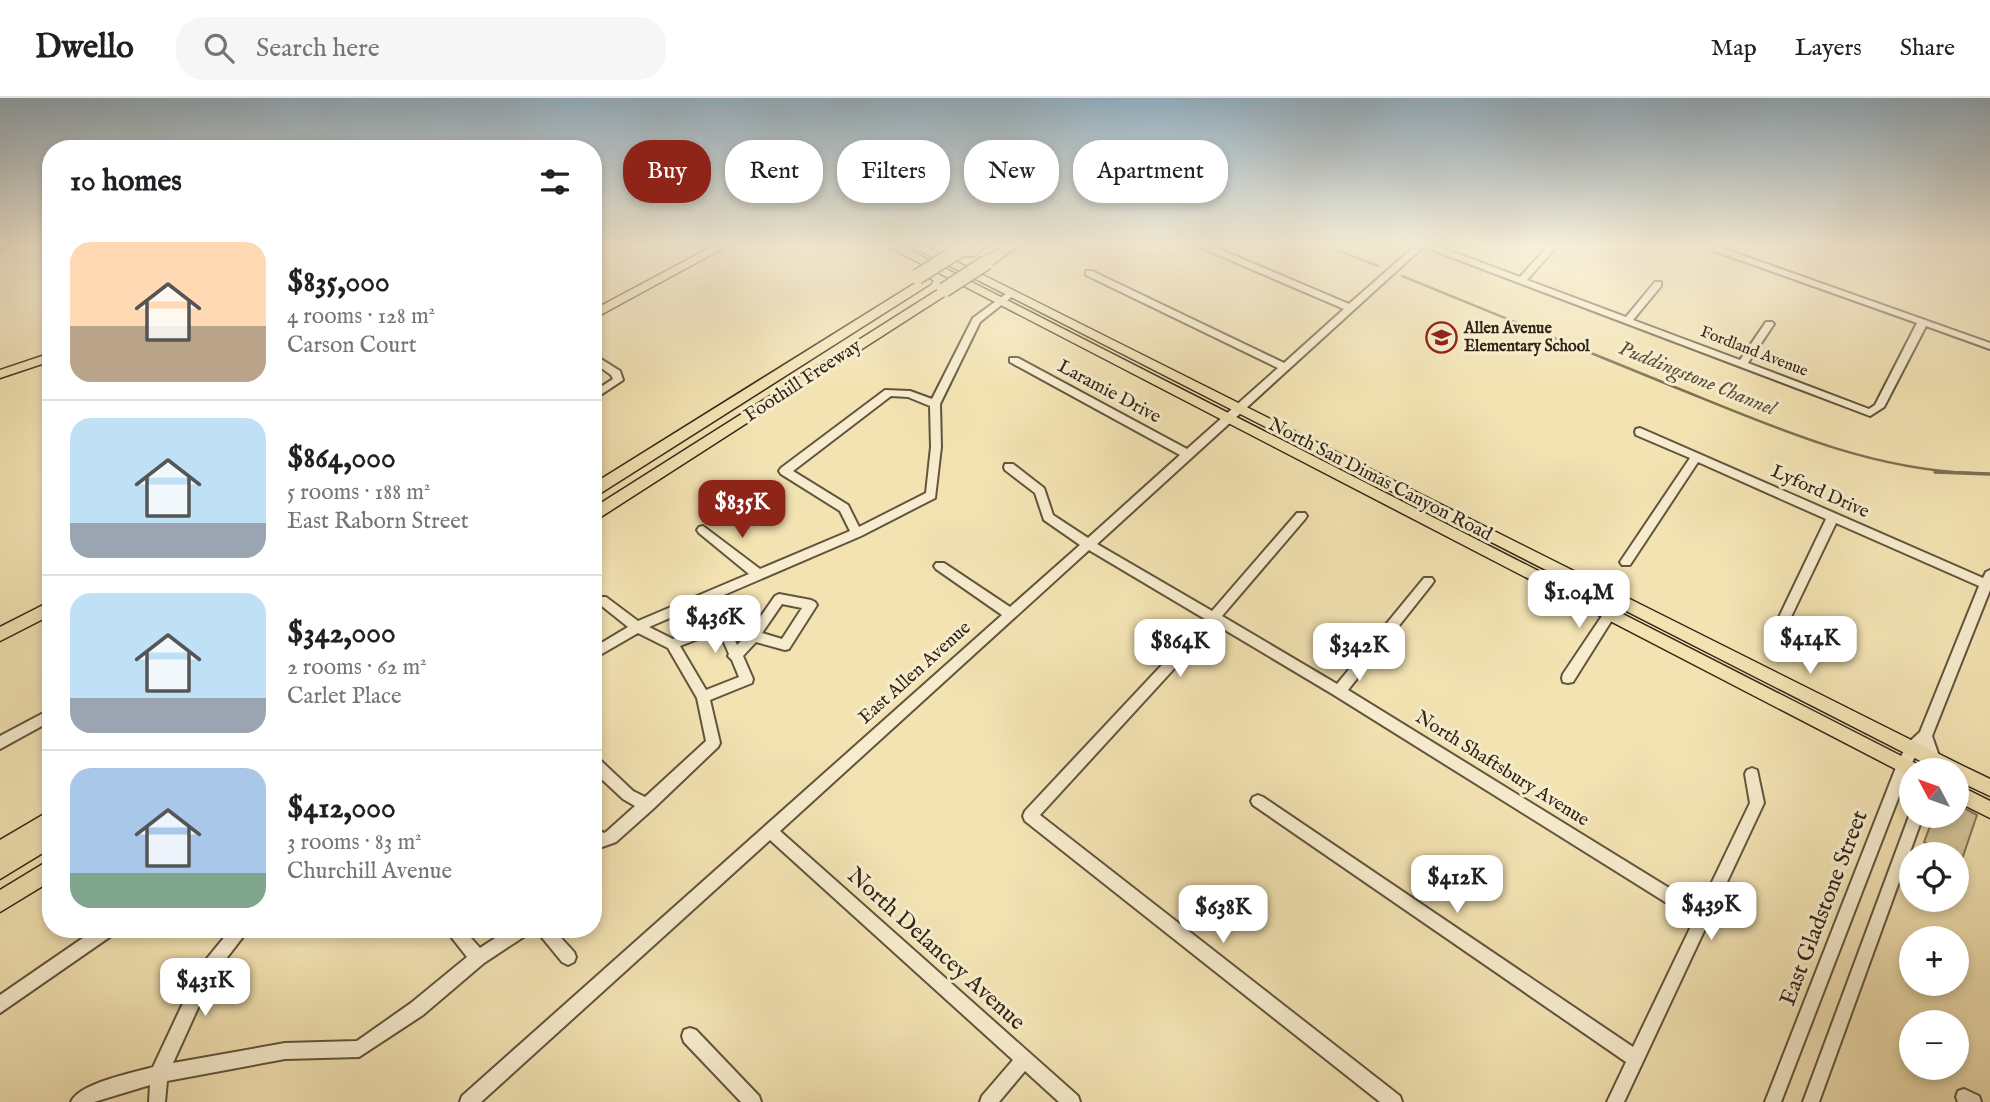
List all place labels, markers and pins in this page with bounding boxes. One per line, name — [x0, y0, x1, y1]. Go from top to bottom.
place label: Allen Avenue Elementary School — [1463, 319, 1590, 357]
school or university icon: Allen Avenue Elementary School — [1424, 321, 1458, 355]
pin: $835K — [693, 480, 791, 540]
pin: $1.04M — [1522, 570, 1636, 630]
pin: $436K — [666, 596, 764, 655]
pin: $414K — [1761, 616, 1859, 676]
pin: $864K — [1131, 620, 1229, 679]
pin: $342K — [1310, 624, 1408, 683]
pin: $412K — [1408, 856, 1506, 915]
pin: $439K — [1662, 882, 1760, 942]
pin: $638K — [1174, 886, 1272, 945]
pin: $431K — [156, 958, 254, 1018]

